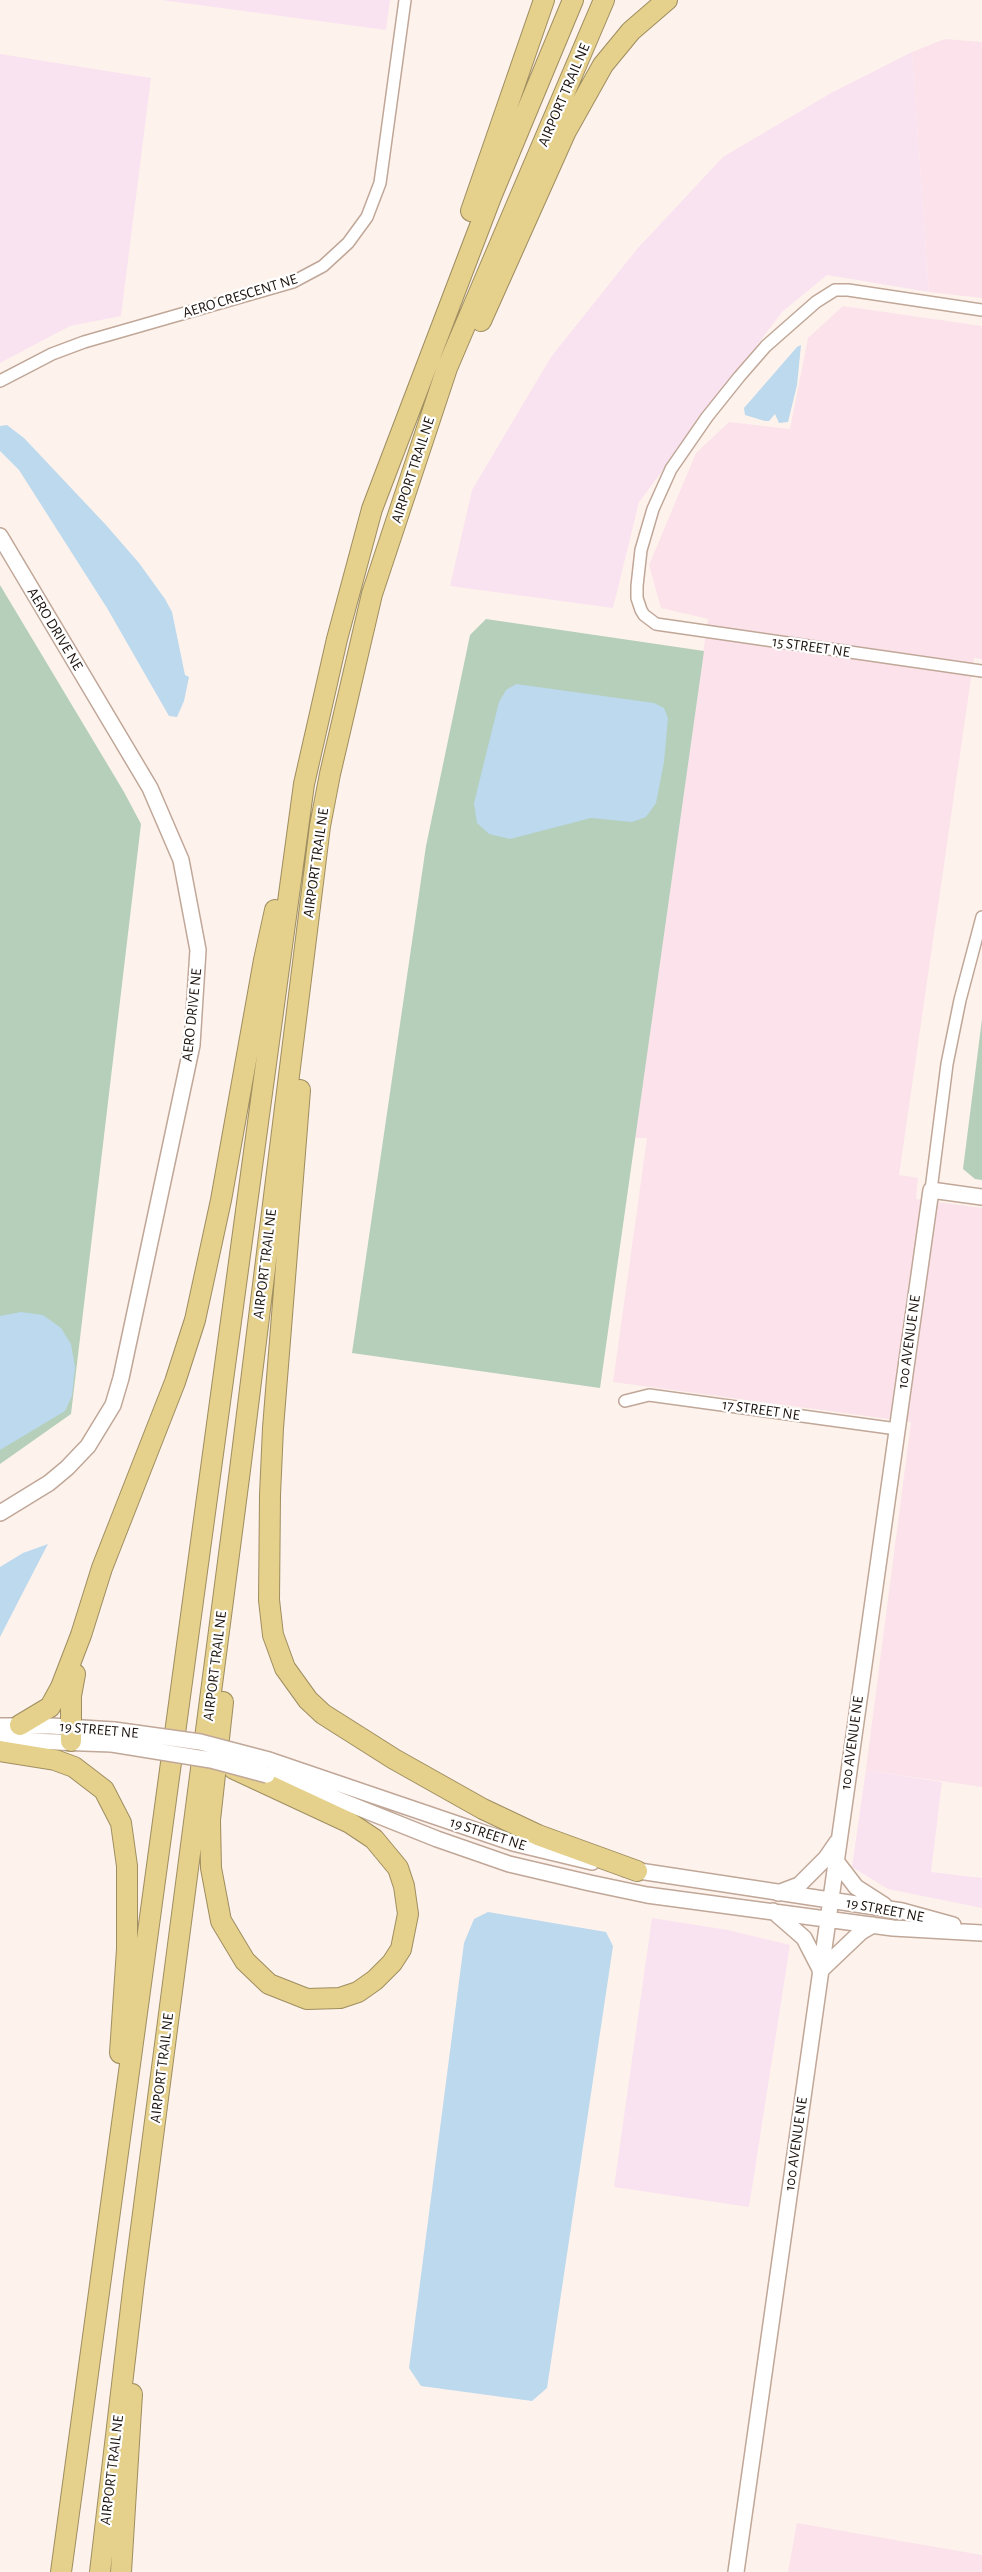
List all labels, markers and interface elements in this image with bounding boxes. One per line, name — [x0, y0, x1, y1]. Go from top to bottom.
street label: AIRPORT TRAIL NE — [534, 41, 594, 149]
street label: AERO CRESCENT NE — [181, 270, 299, 322]
street label: AIRPORT TRAIL NE — [387, 415, 439, 525]
street label: AERO DRIVE NE — [23, 584, 87, 674]
street label: 15 STREET NE — [771, 633, 851, 661]
street label: AIRPORT TRAIL NE — [299, 807, 333, 919]
street label: AERO DRIVE NE — [178, 968, 206, 1062]
street label: AIRPORT TRAIL NE — [249, 1208, 281, 1320]
street label: 100 AVENUE NE — [894, 1294, 924, 1390]
street label: 17 STREET NE — [721, 1396, 801, 1424]
street label: AIRPORT TRAIL NE — [199, 1610, 231, 1722]
street label: 100 AVENUE NE — [837, 1695, 867, 1791]
street label: 19 STREET NE — [59, 1718, 139, 1742]
street label: 19 STREET NE — [448, 1813, 528, 1855]
street label: 19 STREET NE — [845, 1894, 925, 1926]
street label: AIRPORT TRAIL NE — [146, 2012, 178, 2124]
street label: 100 AVENUE NE — [781, 2096, 811, 2192]
street label: AIRPORT TRAIL NE — [96, 2414, 128, 2526]

